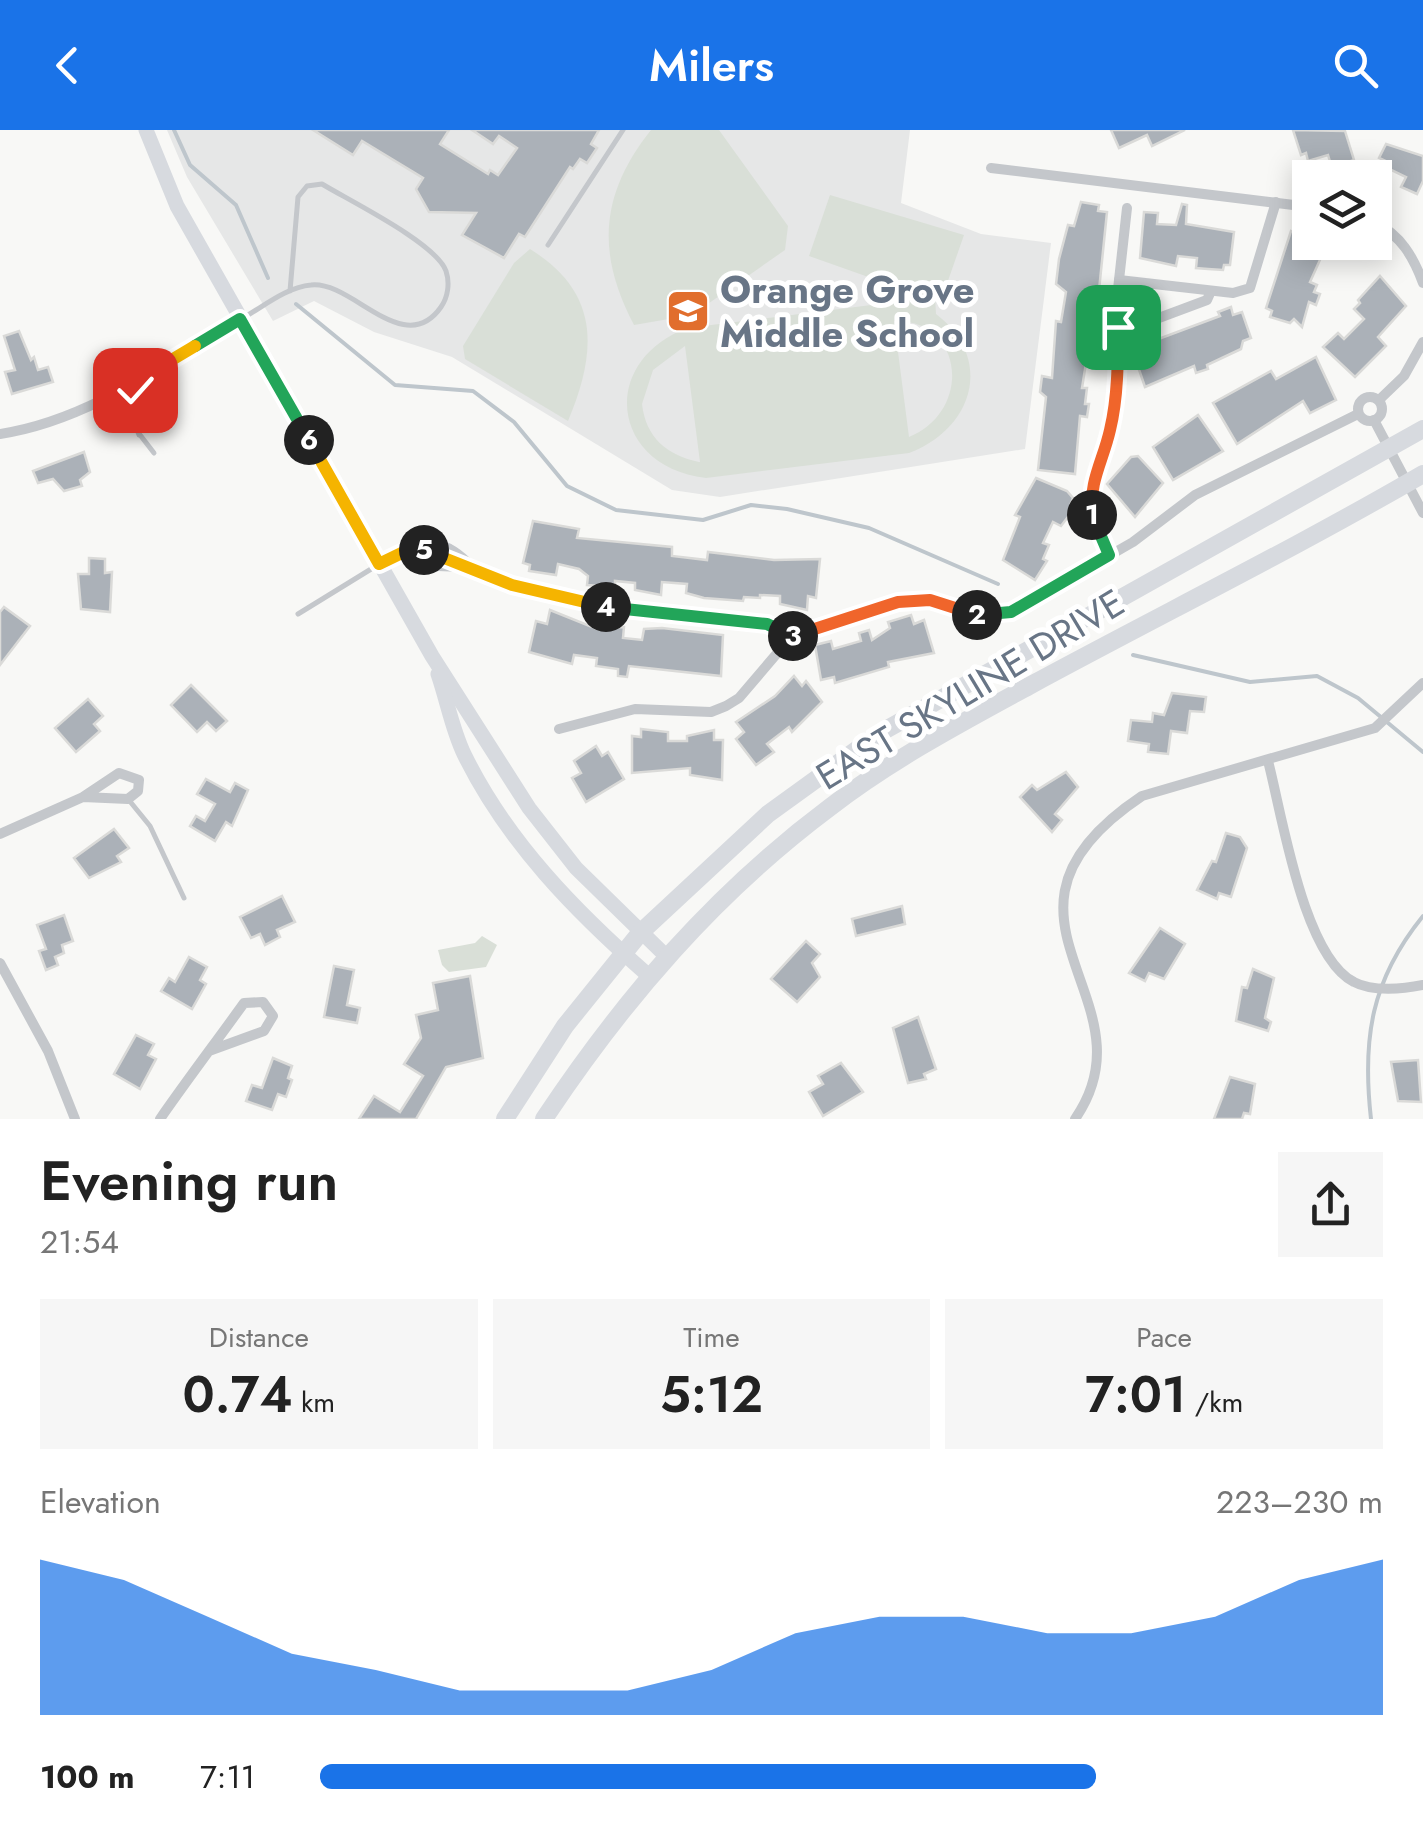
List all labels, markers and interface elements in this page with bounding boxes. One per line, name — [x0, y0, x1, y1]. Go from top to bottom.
text: Milers — [649, 33, 774, 98]
icon: back — [40, 38, 95, 93]
icon: search — [1328, 38, 1383, 93]
map controls — [1292, 160, 1392, 260]
button: layers — [1292, 160, 1392, 260]
place label: Orange Grove Middle School — [720, 262, 975, 361]
pin — [1076, 285, 1161, 370]
school or university icon: Orange Grove Middle School — [665, 288, 711, 334]
icon: arrive — [1091, 300, 1146, 355]
pin — [93, 348, 178, 433]
icon: check — [108, 363, 163, 418]
pin: 6 — [284, 415, 334, 465]
text: 6 — [300, 419, 318, 460]
pin: 1 — [1067, 490, 1117, 540]
text: 1 — [1085, 494, 1099, 535]
pin: 5 — [399, 525, 449, 575]
text: 5 — [415, 529, 433, 570]
street label: EAST SKYLINE DRIVE — [805, 575, 1135, 803]
pin: 4 — [581, 582, 631, 632]
text: 4 — [596, 586, 616, 627]
pin: 2 — [952, 590, 1002, 640]
text: 2 — [968, 594, 986, 635]
pin: 3 — [768, 611, 818, 661]
text: 3 — [784, 615, 802, 656]
text: Evening run — [40, 1141, 338, 1221]
button: share — [1278, 1152, 1383, 1257]
text: 21:54 — [40, 1219, 119, 1265]
text: Distance — [209, 1317, 309, 1358]
text: Time — [683, 1317, 740, 1358]
text: Pace — [1136, 1317, 1192, 1358]
text: 0.74 — [183, 1358, 293, 1431]
text: 5:12 — [660, 1358, 763, 1431]
text: 7:01 — [1085, 1358, 1186, 1431]
text: km — [293, 1382, 335, 1423]
text: /km — [1186, 1382, 1243, 1423]
text: Elevation — [40, 1479, 161, 1525]
text: 223–230 m — [1216, 1479, 1383, 1525]
text: 100 m — [40, 1754, 135, 1800]
text: 7:11 — [200, 1754, 255, 1800]

